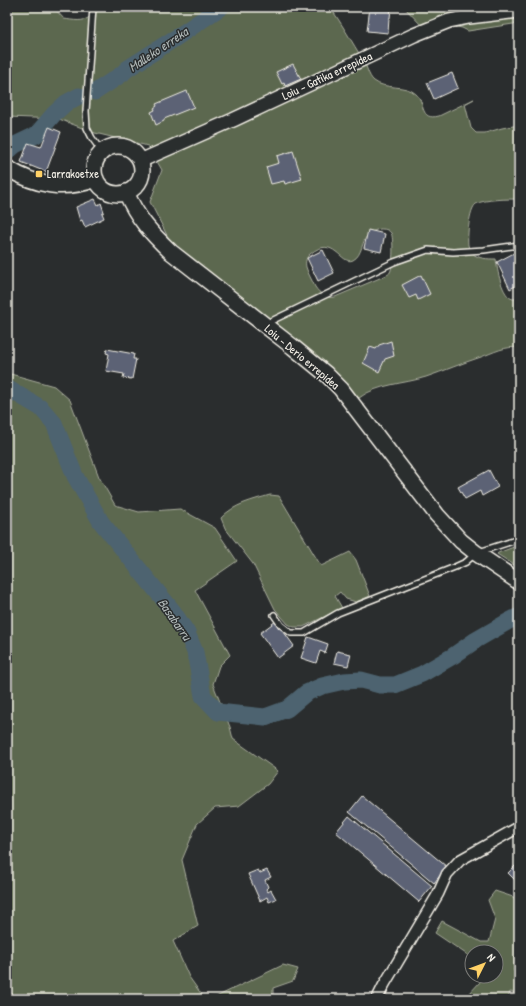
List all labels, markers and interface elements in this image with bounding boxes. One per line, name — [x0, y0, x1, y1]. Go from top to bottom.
water label: Malleko erreka — [125, 21, 193, 76]
street label: Loiu - Gatika errepidea — [279, 47, 375, 104]
place label: Larrakoetxe — [47, 165, 99, 182]
marker: Larrakoetxe — [34, 169, 44, 179]
street label: Loiu - Derio errepidea — [261, 320, 344, 393]
water label: Basabarru — [154, 594, 197, 645]
north arrow — [464, 944, 504, 984]
text: N — [484, 950, 499, 964]

